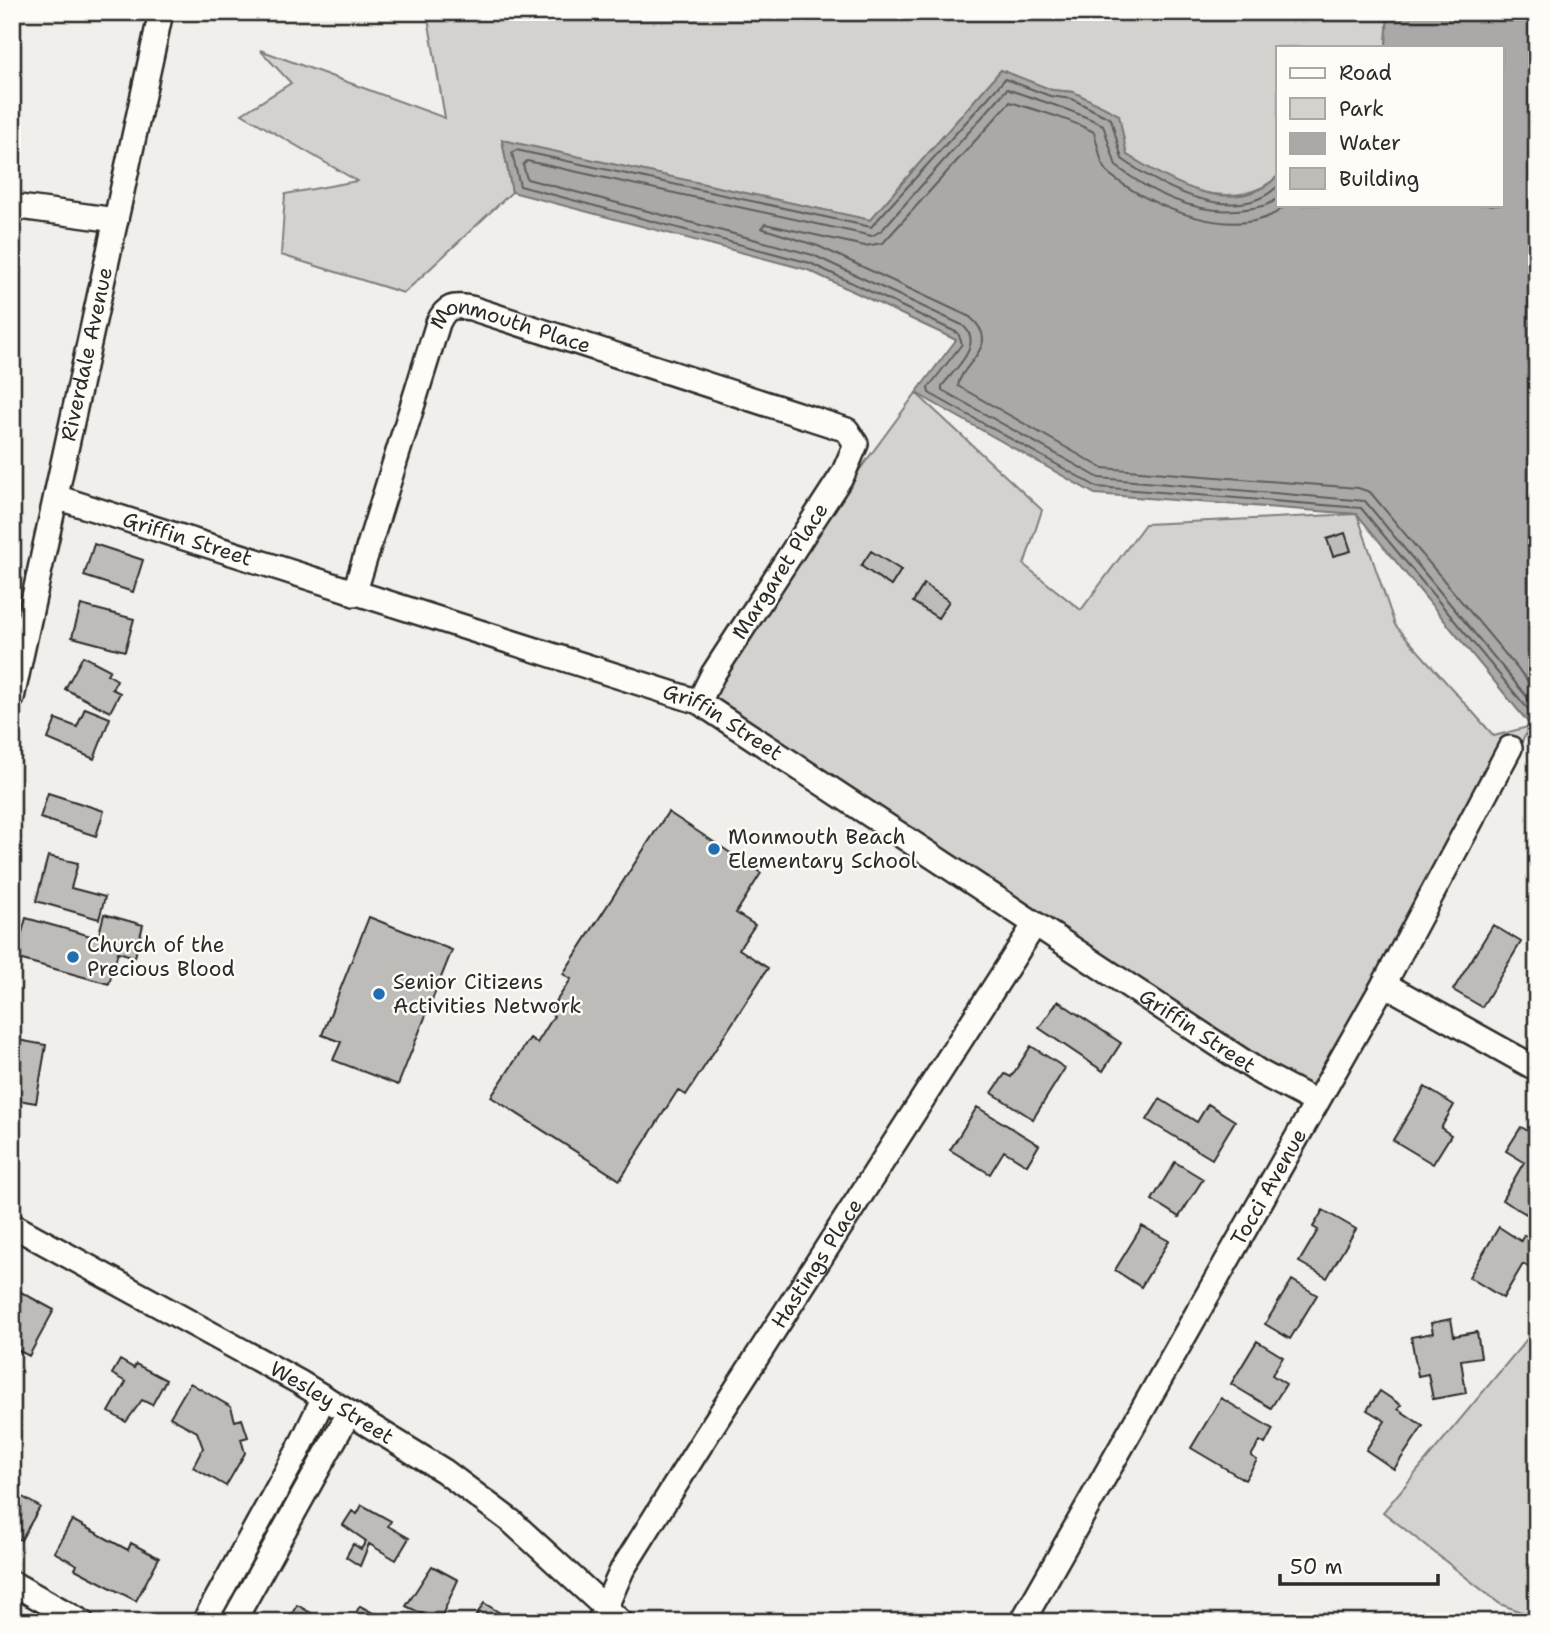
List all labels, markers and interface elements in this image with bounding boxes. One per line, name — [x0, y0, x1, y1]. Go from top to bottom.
legend — [1276, 46, 1504, 206]
text: Road — [1339, 59, 1392, 87]
text: Park — [1339, 95, 1384, 123]
text: Water — [1339, 129, 1401, 157]
text: Building — [1339, 165, 1419, 193]
street label: Riverdale Avenue — [54, 264, 119, 444]
street label: Monmouth Place — [423, 292, 594, 360]
street label: Margaret Place — [725, 497, 835, 645]
street label: Griffin Street — [119, 505, 256, 573]
street label: Griffin Street — [659, 677, 788, 767]
place label: Monmouth Beach Elementary School — [728, 823, 918, 875]
marker: Monmouth Beach Elementary School — [706, 841, 722, 857]
place label: Church of the Precious Blood — [87, 931, 235, 983]
marker: Church of the Precious Blood — [65, 949, 81, 965]
place label: Senior Citizens Activities Network — [393, 968, 581, 1020]
street label: Griffin Street — [1134, 982, 1261, 1080]
marker: Senior Citizens Activities Network — [371, 986, 387, 1002]
street label: Tocci Avenue — [1224, 1123, 1313, 1251]
street label: Hastings Place — [765, 1193, 869, 1334]
street label: Wesley Street — [265, 1355, 399, 1451]
scale bar — [1280, 1543, 1437, 1587]
text: 50 m — [1290, 1553, 1343, 1581]

